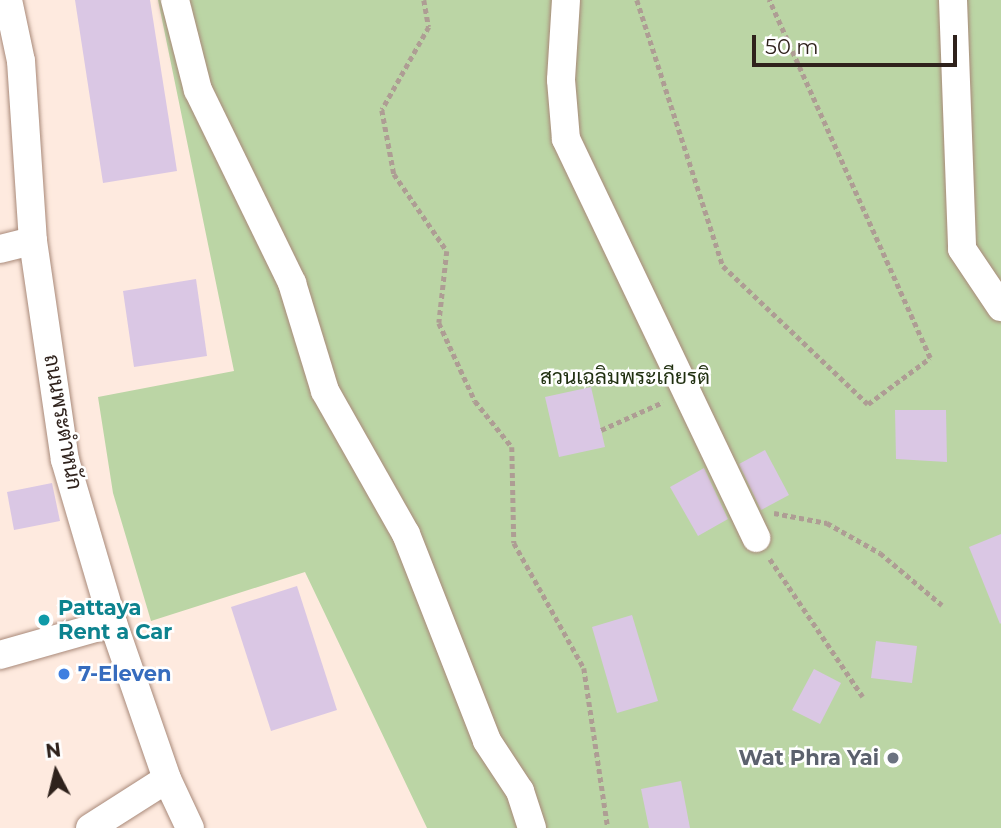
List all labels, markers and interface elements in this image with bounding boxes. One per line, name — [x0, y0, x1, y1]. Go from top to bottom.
scale bar — [756, 21, 961, 65]
text: 50 m — [765, 34, 819, 59]
street label: ถนนพระตำหนัก — [39, 352, 87, 492]
park label: สวนเฉลิมพระเกียรติ — [540, 364, 710, 390]
place label: Pattaya Rent a Car — [58, 595, 172, 645]
marker: Pattaya Rent a Car — [36, 612, 52, 628]
place label: 7-Eleven — [78, 661, 172, 687]
marker: 7-Eleven — [56, 666, 72, 682]
north arrow — [21, 737, 91, 807]
text: N — [44, 738, 62, 763]
place label: Wat Phra Yai — [739, 745, 879, 771]
marker: Wat Phra Yai — [885, 750, 901, 766]

